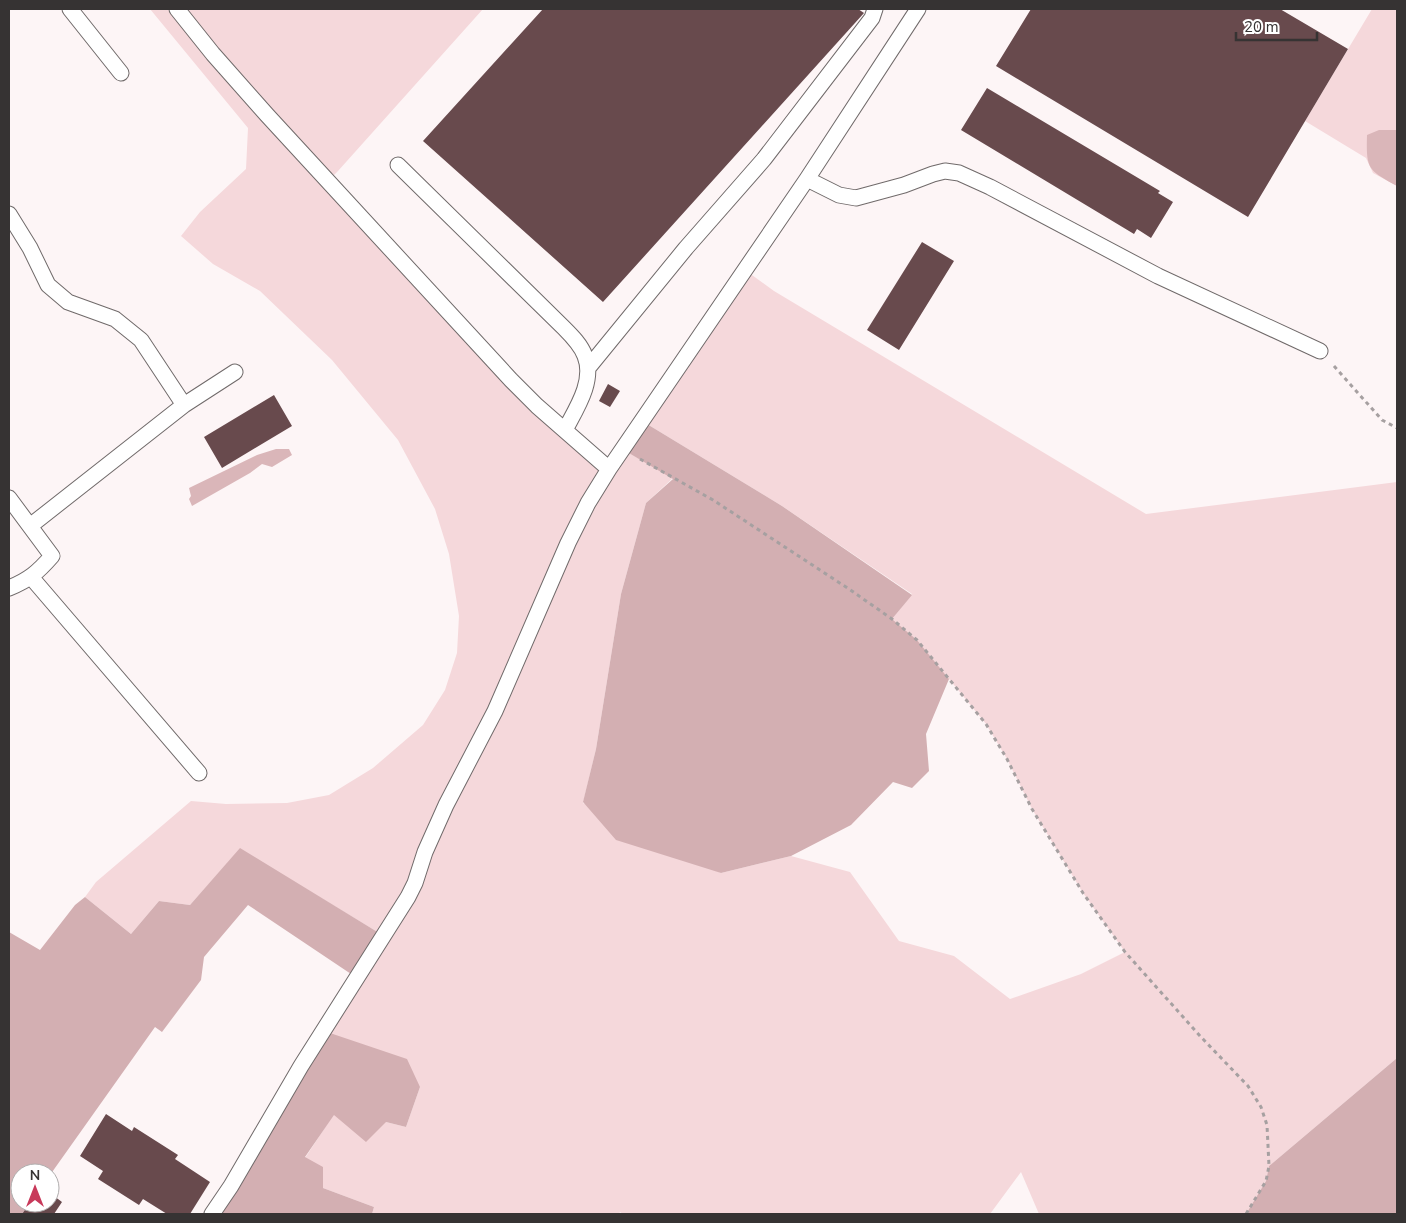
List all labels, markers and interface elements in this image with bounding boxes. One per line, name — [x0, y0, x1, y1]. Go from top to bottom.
scale bar — [1236, 10, 1317, 42]
text: 20 m — [1244, 17, 1279, 37]
north arrow — [10, 1163, 60, 1213]
text: N — [30, 1166, 40, 1185]

